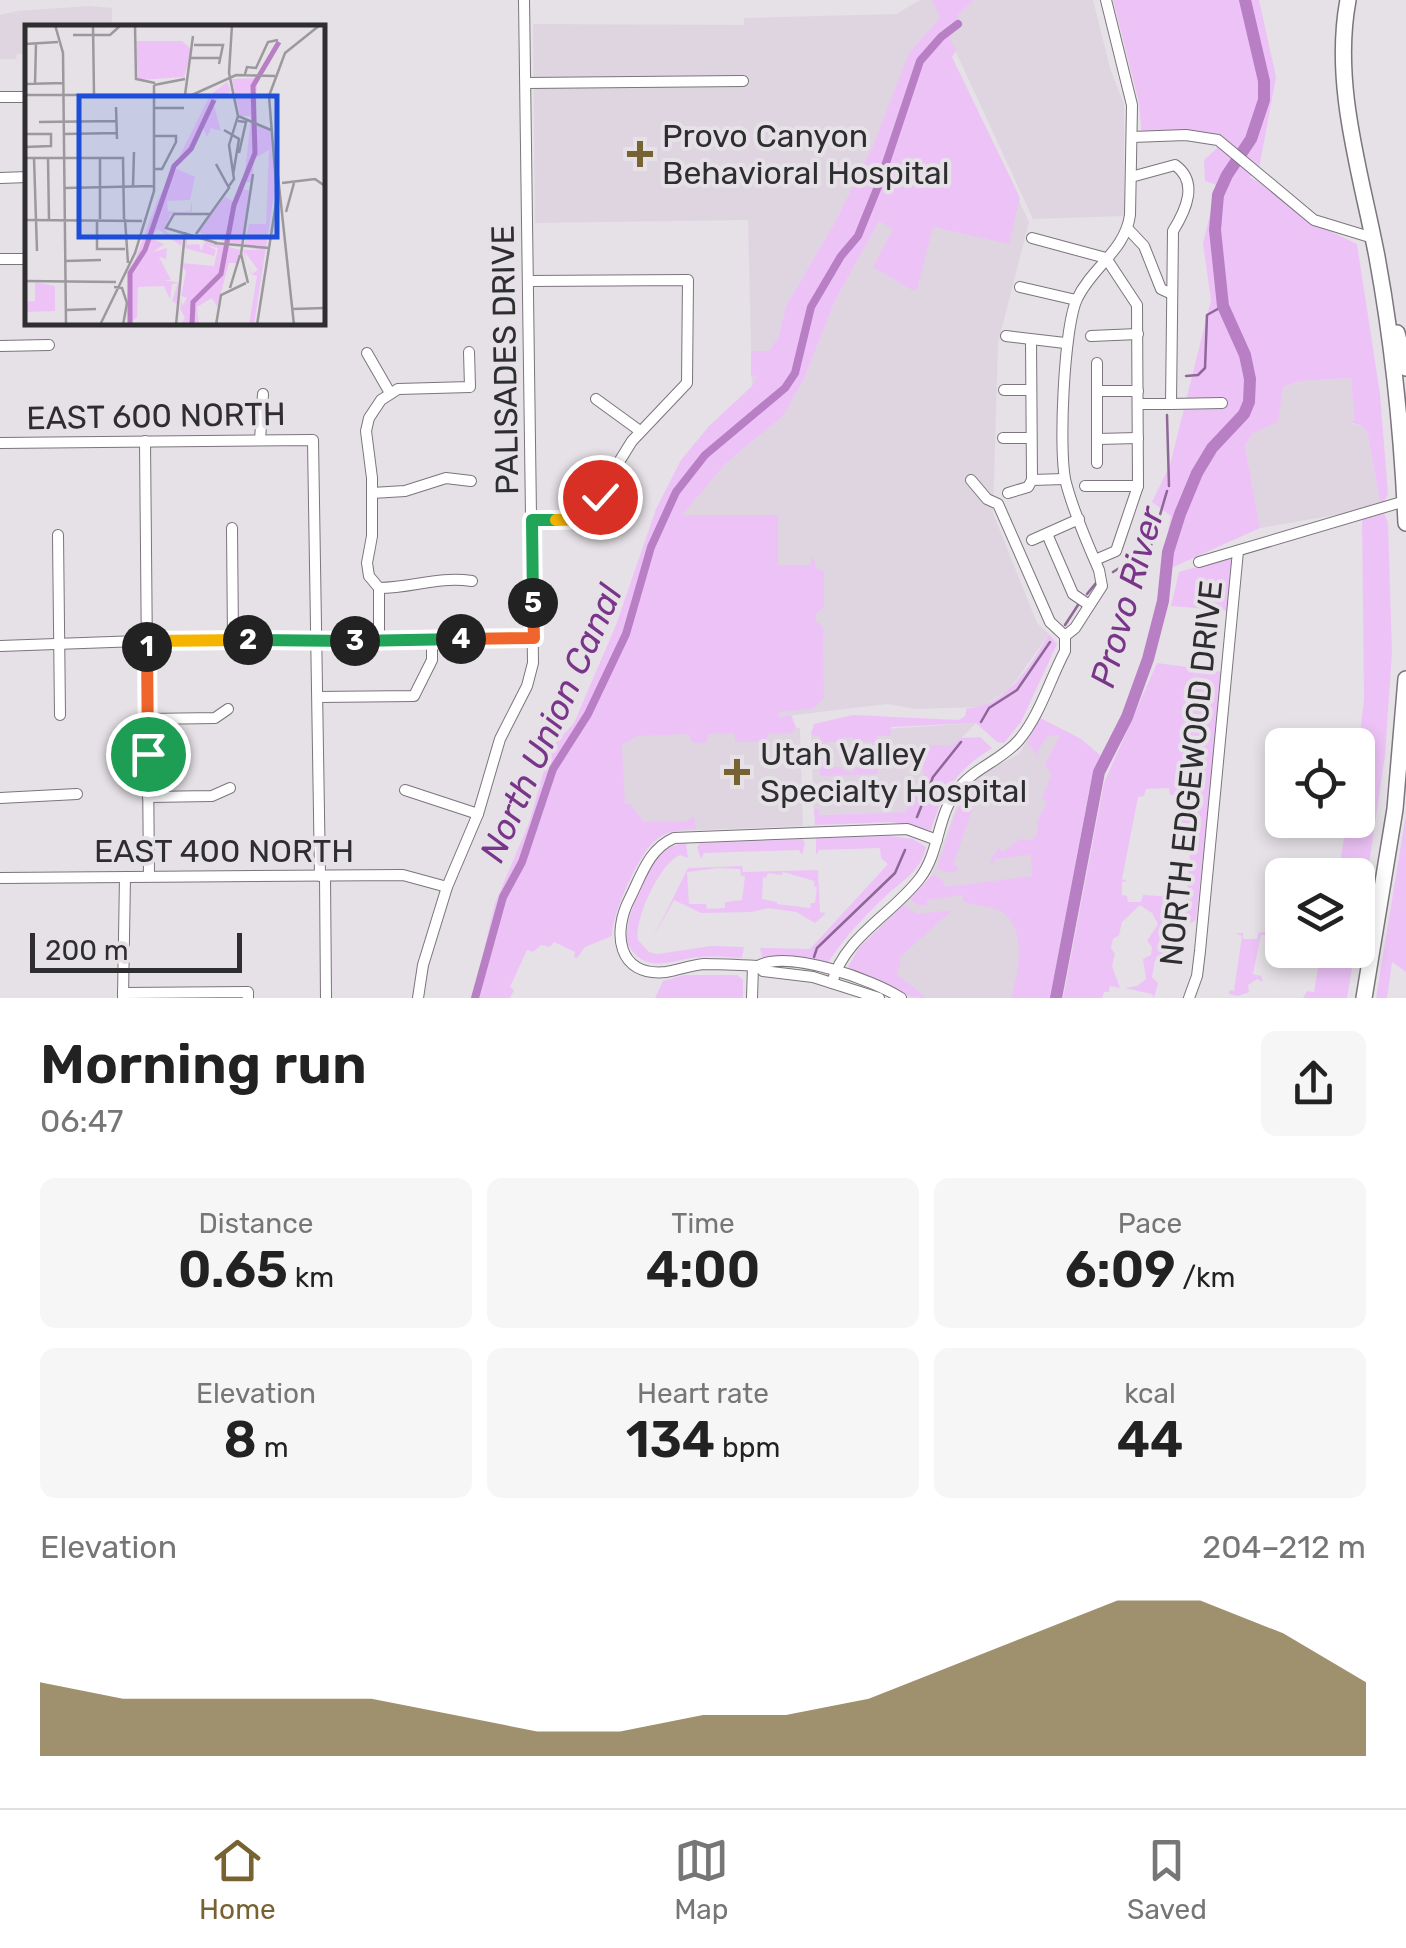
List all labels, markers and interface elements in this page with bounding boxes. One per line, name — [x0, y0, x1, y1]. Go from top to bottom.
inset map — [25, 25, 325, 325]
place label: Provo Canyon Behavioral Hospital — [662, 117, 949, 192]
marker: Provo Canyon Behavioral Hospital — [627, 141, 653, 167]
street label: PALISADES DRIVE — [484, 225, 526, 495]
street label: EAST 600 NORTH — [26, 395, 286, 437]
pin — [558, 455, 643, 540]
icon: check — [573, 470, 628, 525]
water label: Provo River — [1081, 501, 1173, 692]
water label: North Union Canal — [471, 577, 631, 868]
pin: 5 — [508, 578, 558, 628]
street label: NORTH EDGEWOOD DRIVE — [1152, 579, 1230, 967]
text: 5 — [524, 586, 542, 619]
pin: 4 — [436, 614, 486, 664]
pin: 2 — [223, 615, 273, 665]
pin: 3 — [330, 616, 380, 666]
pin: 1 — [122, 622, 172, 672]
text: 4 — [451, 622, 471, 655]
text: 2 — [239, 623, 257, 656]
text: 3 — [346, 624, 364, 657]
text: 1 — [140, 630, 154, 663]
pin — [106, 712, 191, 797]
icon: arrive — [121, 727, 176, 782]
map controls — [1265, 728, 1375, 968]
button: locate — [1265, 728, 1375, 838]
place label: Utah Valley Specialty Hospital — [760, 735, 1027, 810]
marker: Utah Valley Specialty Hospital — [724, 759, 750, 785]
street label: EAST 400 NORTH — [94, 832, 354, 870]
button: layers — [1265, 858, 1375, 968]
scale bar — [30, 928, 242, 973]
text: 200 m — [45, 934, 129, 967]
button: share — [1261, 1031, 1366, 1136]
text: Morning run — [40, 1032, 367, 1097]
text: 06:47 — [40, 1102, 124, 1140]
text: Distance — [199, 1207, 313, 1240]
text: Time — [671, 1207, 735, 1240]
text: Pace — [1118, 1207, 1182, 1240]
text: 0.65 — [178, 1240, 288, 1300]
text: 4:00 — [646, 1240, 760, 1300]
text: 6:09 — [1065, 1240, 1176, 1300]
text: km — [288, 1261, 334, 1294]
text: /km — [1176, 1261, 1235, 1294]
text: Elevation — [196, 1377, 316, 1410]
text: Heart rate — [637, 1377, 769, 1410]
text: kcal — [1124, 1377, 1176, 1410]
text: 8 — [223, 1410, 257, 1470]
text: 134 — [626, 1410, 715, 1470]
text: 44 — [1117, 1410, 1183, 1470]
text: m — [257, 1431, 289, 1464]
text: bpm — [715, 1431, 780, 1464]
text: Elevation — [40, 1528, 177, 1566]
text: 204–212 m — [1202, 1528, 1366, 1566]
tab: Home — [199, 1833, 276, 1926]
tab: Map — [674, 1833, 729, 1926]
tab: Saved — [1127, 1833, 1207, 1926]

